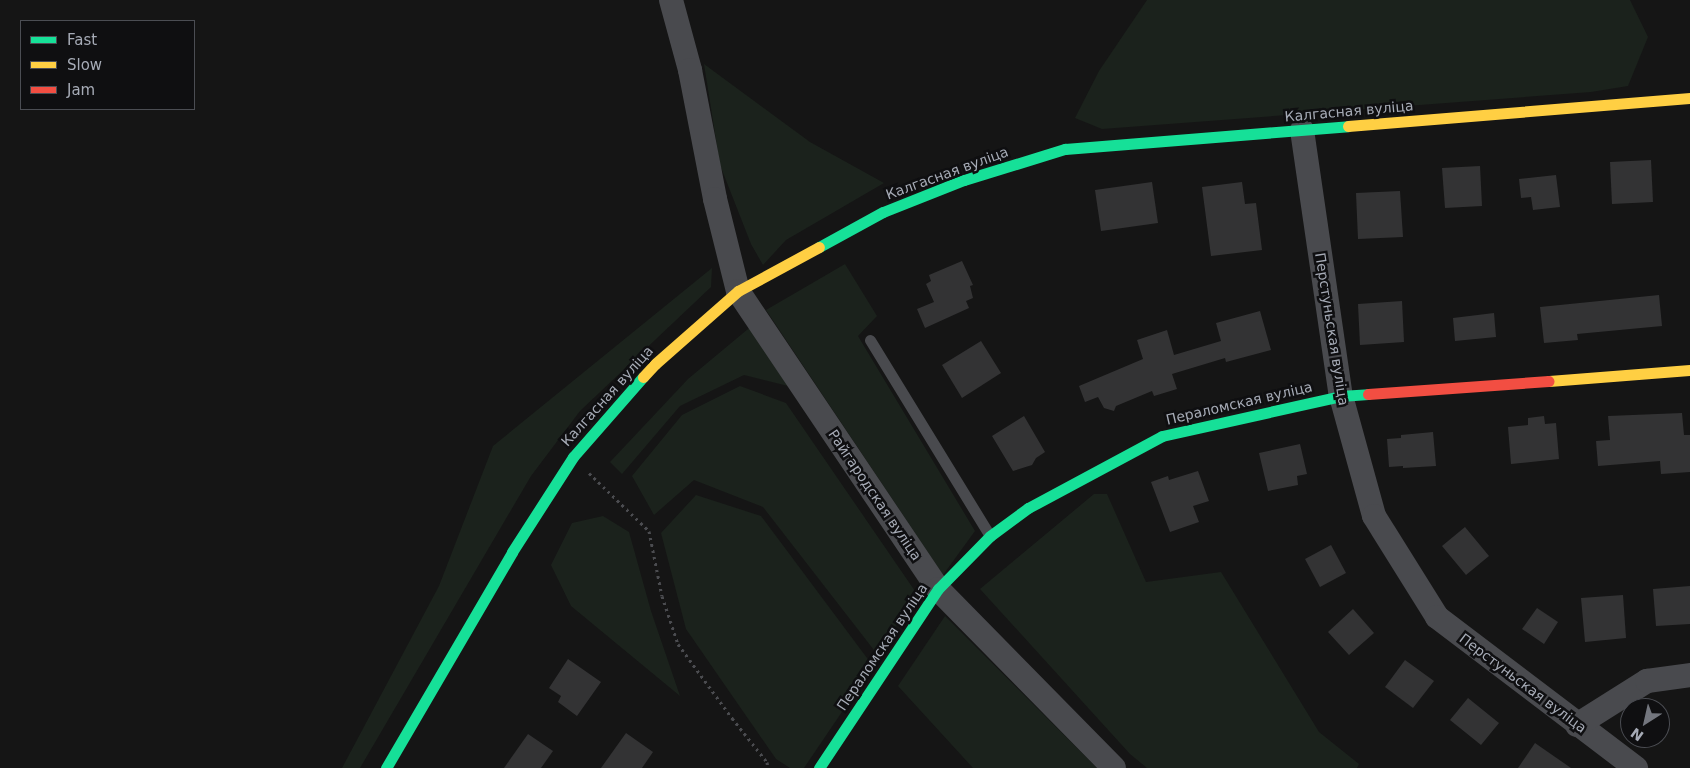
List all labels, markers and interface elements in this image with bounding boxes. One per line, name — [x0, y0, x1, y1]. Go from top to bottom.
legend — [20, 20, 195, 110]
text: Fast — [67, 31, 97, 49]
text: Slow — [67, 56, 102, 74]
text: Jam — [67, 81, 95, 99]
street label: Калгасная вуліца — [1284, 97, 1414, 125]
street label: Калгасная вуліца — [883, 143, 1011, 203]
street label: Перстуньская вуліца — [1312, 251, 1352, 407]
street label: Калгасная вуліца — [558, 342, 656, 450]
street label: Пераломская вуліца — [1164, 378, 1314, 428]
street label: Райгародская вуліца — [825, 426, 925, 564]
street label: Пераломская вуліца — [833, 580, 931, 714]
street label: Перстуньская вуліца — [1456, 630, 1590, 736]
north arrow — [1620, 698, 1670, 748]
text: N — [1628, 725, 1646, 744]

